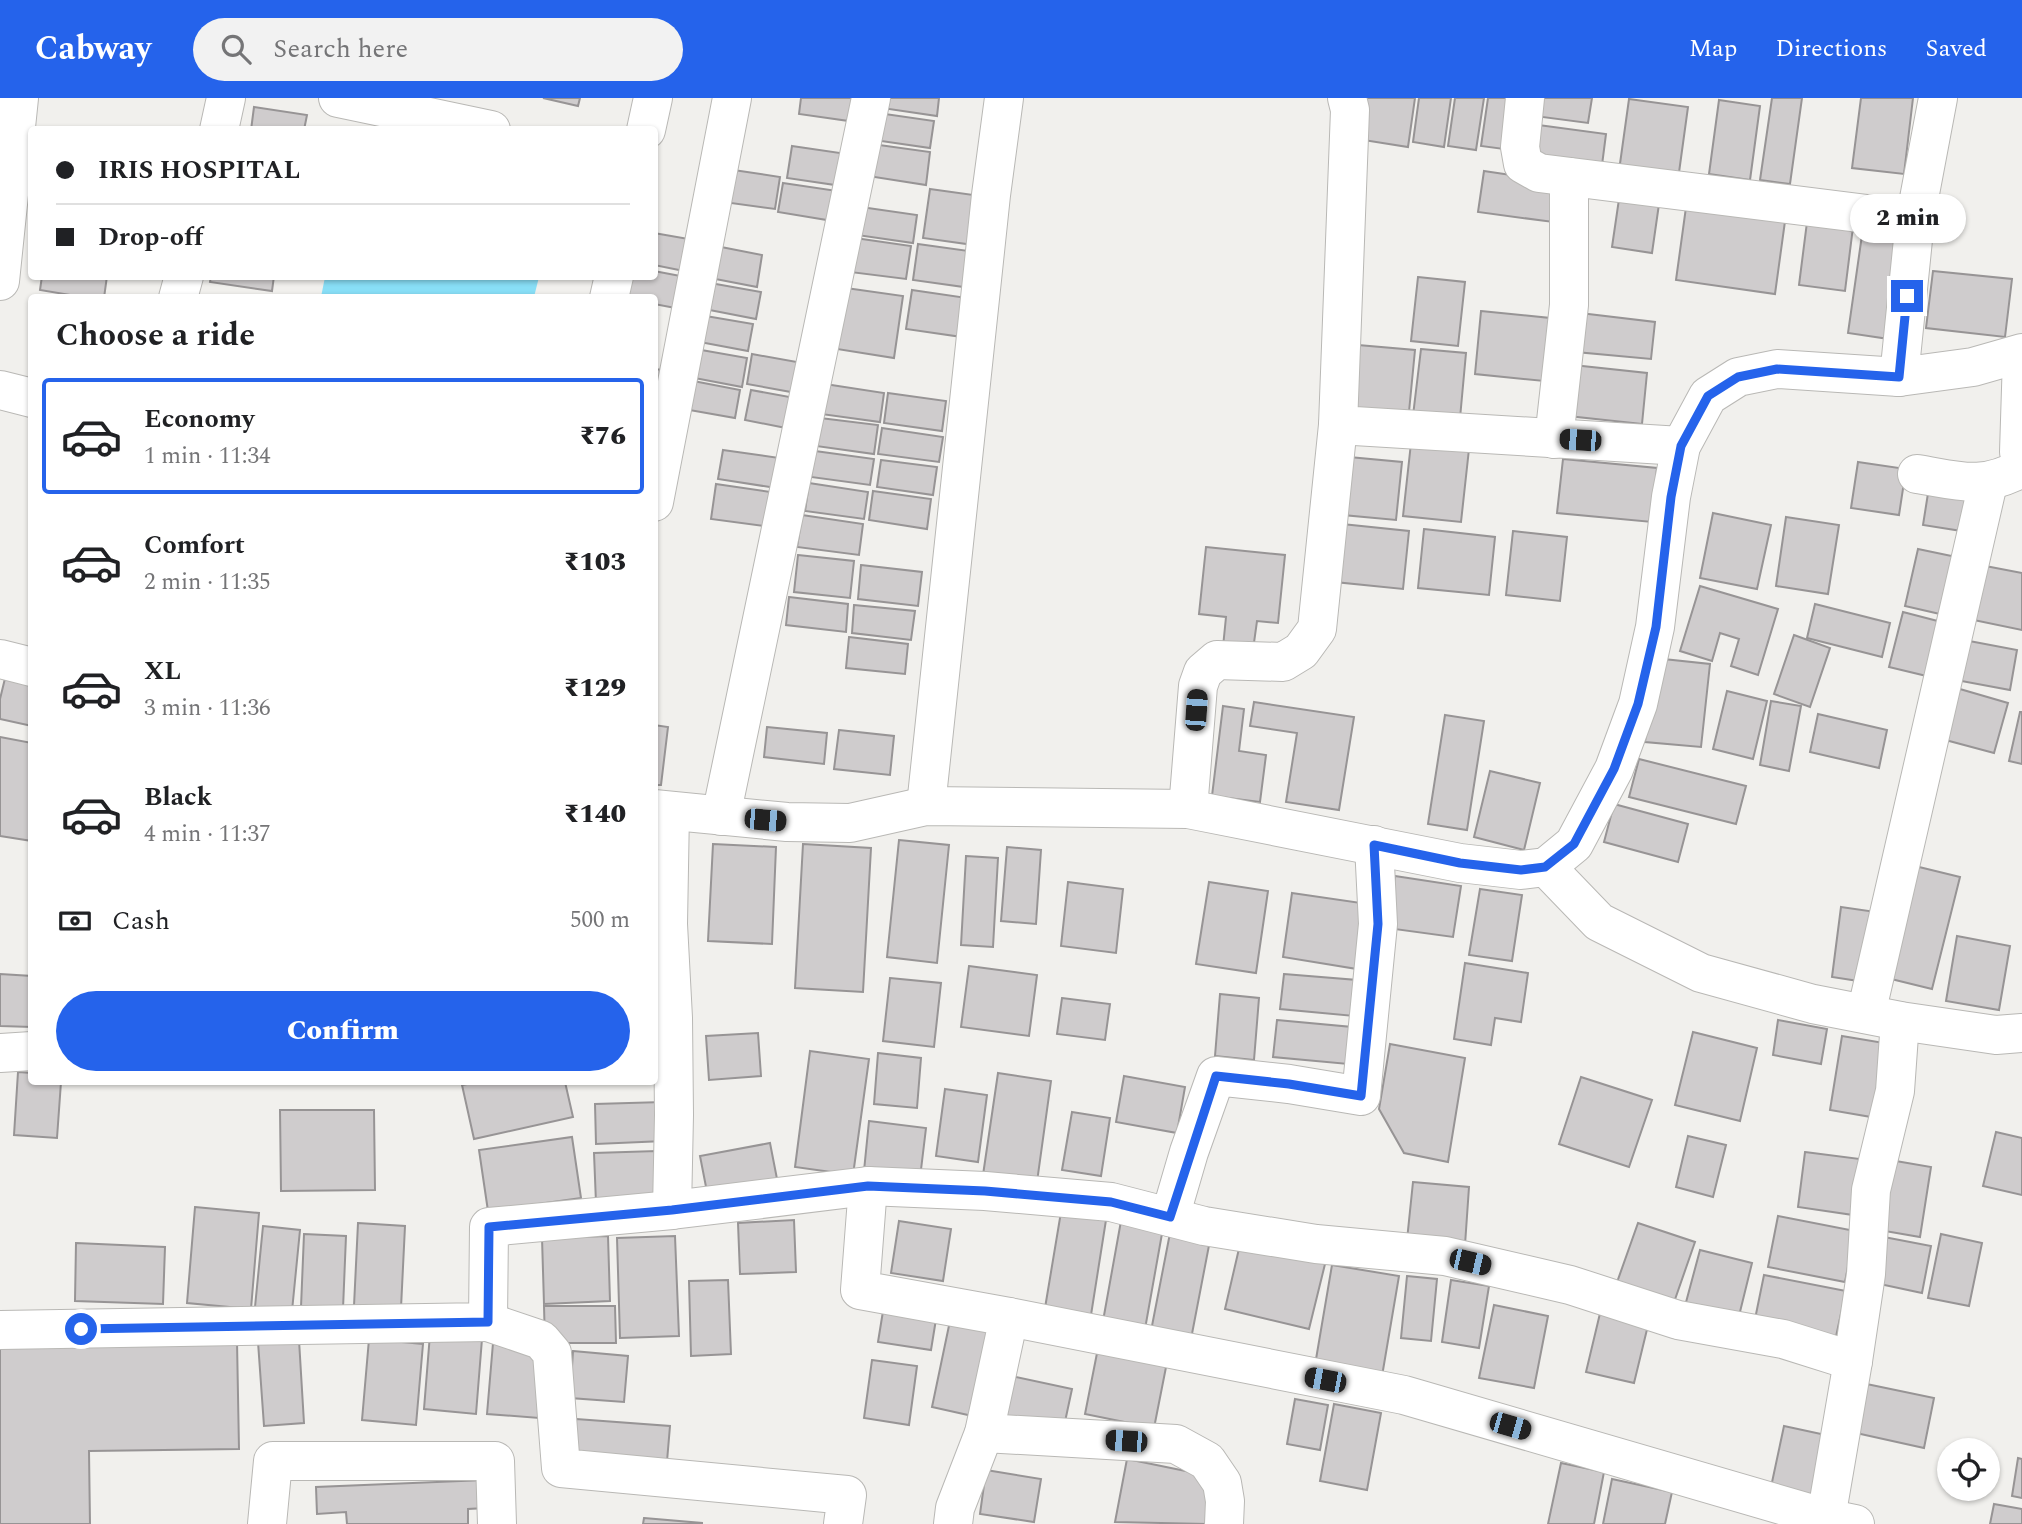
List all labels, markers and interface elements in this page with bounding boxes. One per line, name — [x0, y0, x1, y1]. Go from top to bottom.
search box — [193, 18, 683, 81]
text: Cabway — [35, 24, 151, 74]
text: Search here — [273, 29, 408, 69]
icon: search — [217, 30, 255, 68]
text: Map — [1689, 31, 1737, 67]
text: Directions — [1775, 31, 1887, 67]
text: Saved — [1925, 31, 1987, 67]
text: IRIS HOSPITAL — [98, 150, 300, 190]
callout: 2 min — [1849, 194, 1965, 244]
text: 2 min — [1876, 201, 1940, 236]
text: Drop-off — [98, 217, 203, 257]
route end — [1891, 280, 1923, 312]
text: Choose a ride — [56, 311, 255, 360]
text: Economy — [144, 399, 254, 439]
icon: car — [60, 405, 123, 468]
text: ₹76 — [579, 416, 626, 456]
car — [1559, 428, 1602, 452]
text: 1 min · 11:34 — [144, 439, 271, 474]
text: Comfort — [144, 525, 245, 565]
icon: car — [60, 531, 123, 594]
text: ₹103 — [564, 542, 626, 582]
text: 2 min · 11:35 — [144, 565, 271, 600]
text: XL — [144, 651, 181, 691]
icon: car — [60, 657, 123, 720]
text: ₹129 — [564, 668, 626, 708]
car — [1185, 688, 1208, 732]
text: 3 min · 11:36 — [144, 691, 271, 726]
text: Black — [144, 777, 212, 817]
icon: car — [60, 783, 123, 846]
text: ₹140 — [564, 794, 626, 834]
car — [744, 808, 787, 832]
text: 4 min · 11:37 — [144, 817, 271, 852]
text: Cash — [112, 901, 170, 941]
icon: cash — [56, 902, 94, 940]
text: 500 m — [570, 903, 630, 938]
button: Confirm — [56, 991, 630, 1071]
car — [1448, 1247, 1493, 1277]
route start — [65, 1313, 97, 1345]
car — [1303, 1366, 1348, 1394]
car — [1487, 1410, 1534, 1442]
car — [1105, 1429, 1148, 1453]
map controls — [1937, 1438, 2000, 1501]
button: locate — [1937, 1438, 2000, 1501]

